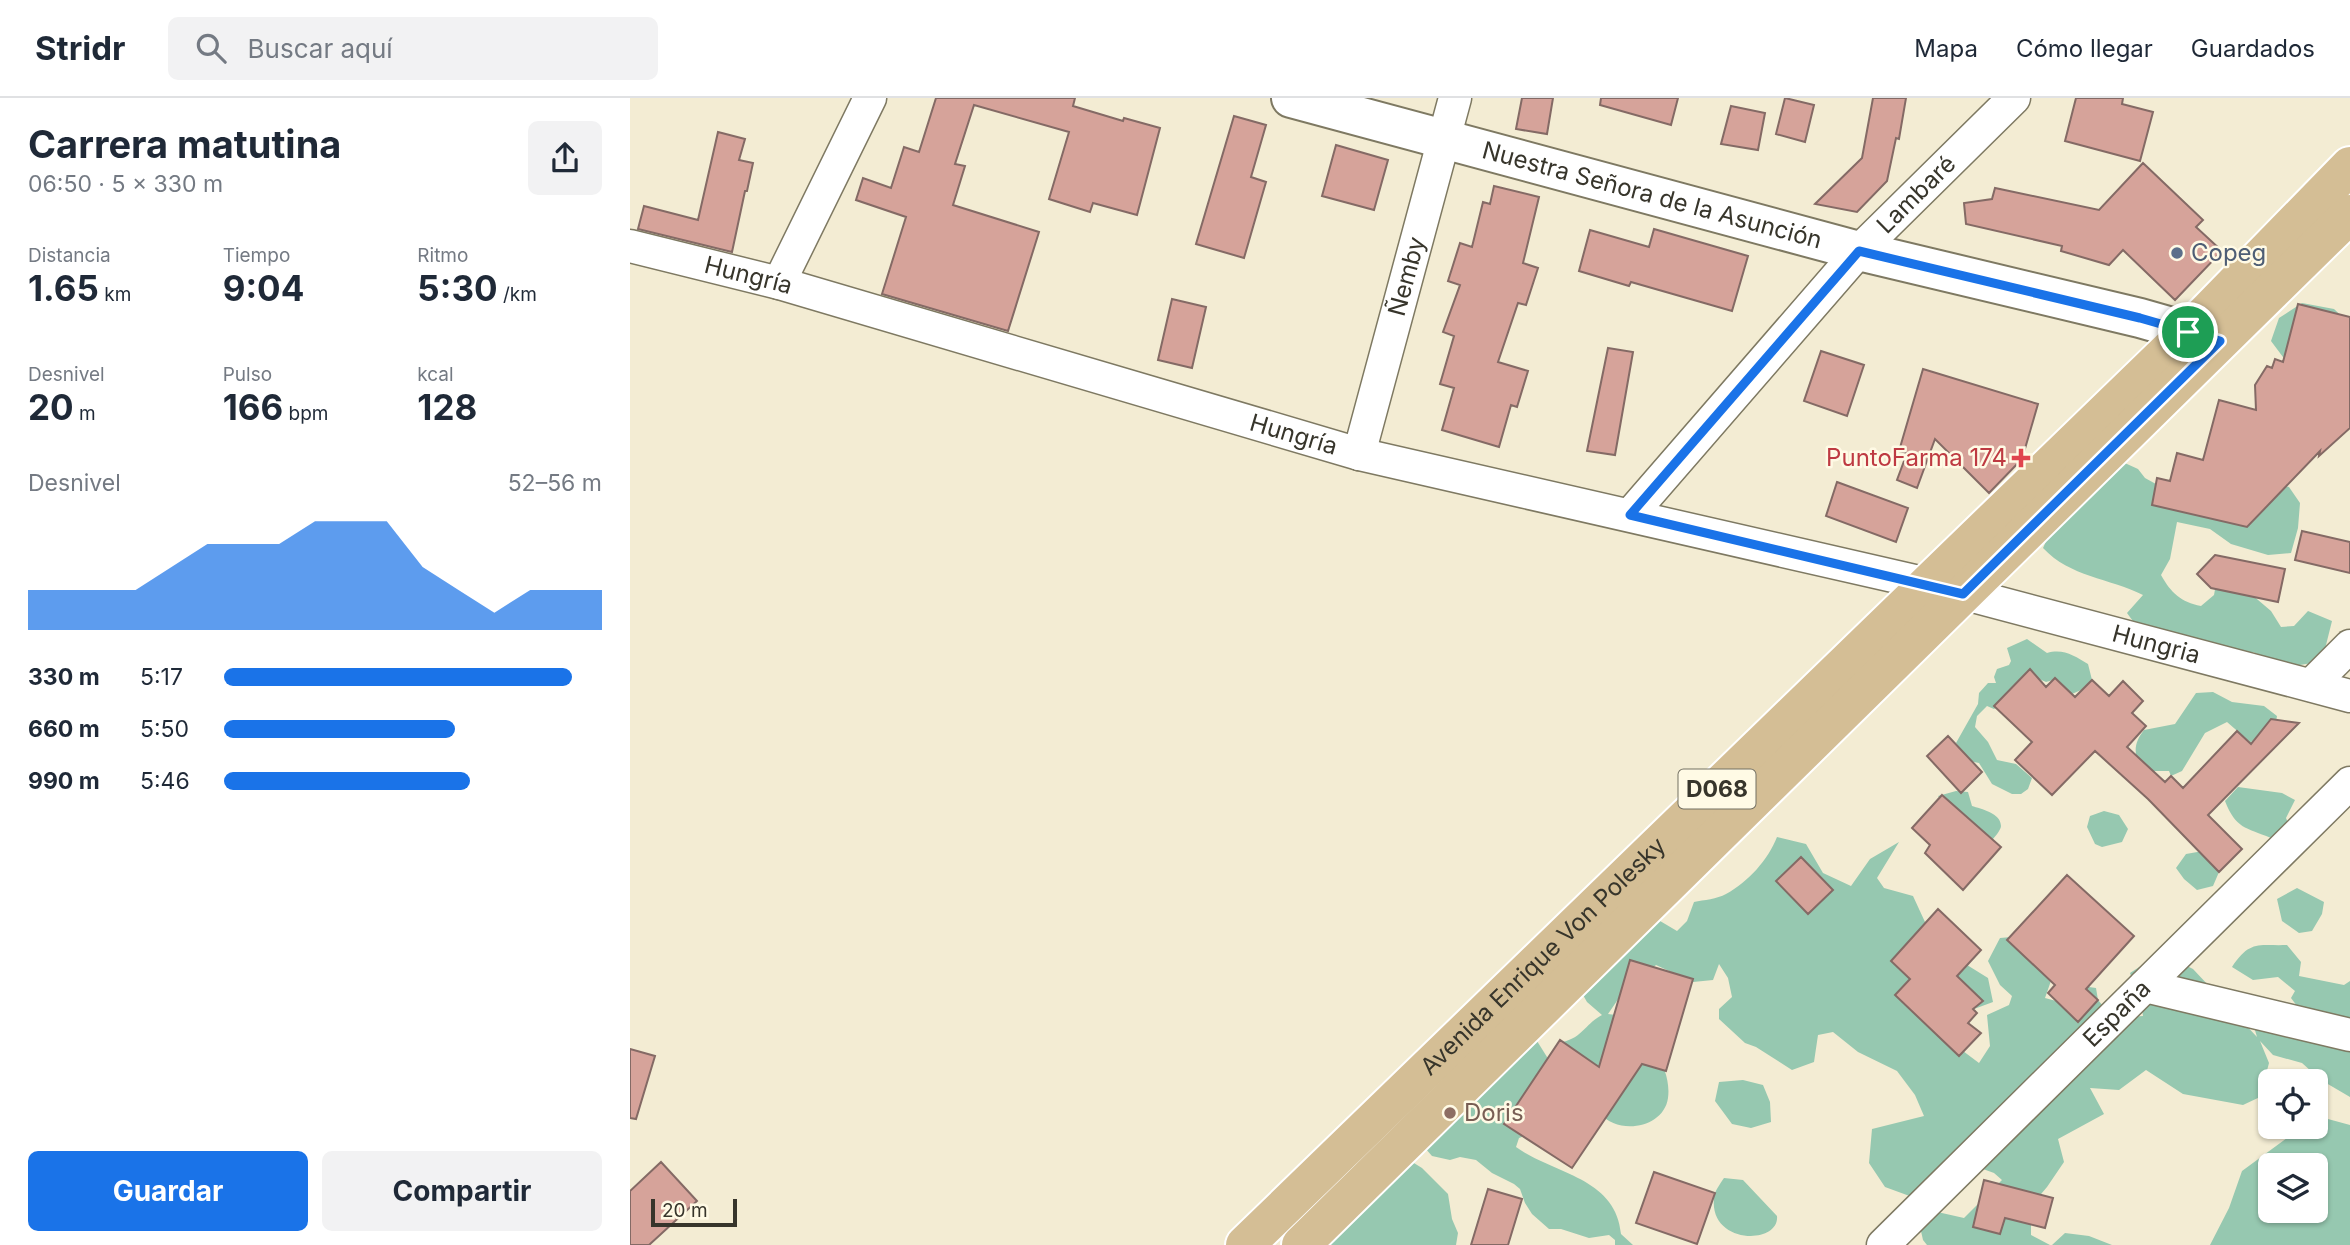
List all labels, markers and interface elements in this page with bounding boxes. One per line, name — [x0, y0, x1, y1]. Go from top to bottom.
search box — [168, 17, 658, 80]
text: Stridr — [35, 28, 126, 68]
icon: search — [192, 29, 230, 67]
text: Buscar aquí — [248, 33, 393, 64]
text: Mapa — [1914, 34, 1978, 63]
text: Cómo llegar — [2016, 34, 2153, 63]
text: Guardados — [2191, 34, 2315, 63]
text: Carrera matutina — [28, 121, 341, 167]
button: share — [528, 121, 602, 195]
street label: Nuestra Señora de la Asunción — [1479, 135, 1825, 254]
street label: Lambaré — [1870, 149, 1961, 239]
text: 06:50 · 5 × 330 m — [28, 170, 223, 198]
street label: Ñemby — [1382, 233, 1431, 319]
place label: Copeg — [2191, 238, 2266, 267]
text: Distancia — [28, 244, 111, 267]
text: Tiempo — [223, 244, 290, 267]
text: Ritmo — [417, 244, 468, 267]
marker: Copeg — [2169, 245, 2185, 261]
street label: Hungría — [702, 250, 796, 300]
text: 1.65 — [28, 267, 99, 309]
text: 9:04 — [223, 267, 304, 309]
text: 5:30 — [417, 267, 498, 309]
text: km — [99, 283, 131, 306]
text: /km — [498, 283, 537, 306]
pin — [2158, 302, 2218, 362]
icon: arrive — [2169, 313, 2207, 351]
text: Desnivel — [28, 363, 105, 386]
text: Pulso — [223, 363, 272, 386]
text: kcal — [417, 363, 454, 386]
text: 20 — [28, 386, 74, 428]
text: 166 — [223, 386, 283, 428]
text: 128 — [417, 386, 477, 428]
text: m — [74, 402, 96, 425]
text: bpm — [283, 402, 328, 425]
street label: Hungría — [1247, 408, 1341, 461]
place label: PuntoFarma 174 — [1826, 443, 2007, 472]
marker: PuntoFarma 174 — [2013, 450, 2029, 466]
text: Desnivel — [28, 469, 121, 497]
text: 52–56 m — [508, 469, 602, 497]
street label: Hungria — [2109, 619, 2203, 670]
text: 330 m — [28, 663, 100, 691]
text: 5:17 — [140, 663, 183, 691]
text: 660 m — [28, 715, 100, 743]
text: 5:50 — [140, 715, 189, 743]
text: 990 m — [28, 767, 100, 795]
text: 5:46 — [140, 767, 190, 795]
road number: D068 — [1678, 769, 1756, 808]
street label: Avenida Enrique Von Polesky — [1414, 831, 1671, 1081]
street label: España — [2077, 974, 2156, 1053]
map controls — [2258, 1069, 2328, 1223]
button: locate — [2258, 1069, 2328, 1139]
place label: Doris — [1464, 1098, 1524, 1127]
marker: Doris — [1442, 1105, 1458, 1121]
button: Guardar — [28, 1151, 308, 1231]
button: Compartir — [322, 1151, 602, 1231]
button: layers — [2258, 1153, 2328, 1223]
scale bar — [651, 1196, 737, 1228]
text: 20 m — [662, 1199, 708, 1222]

